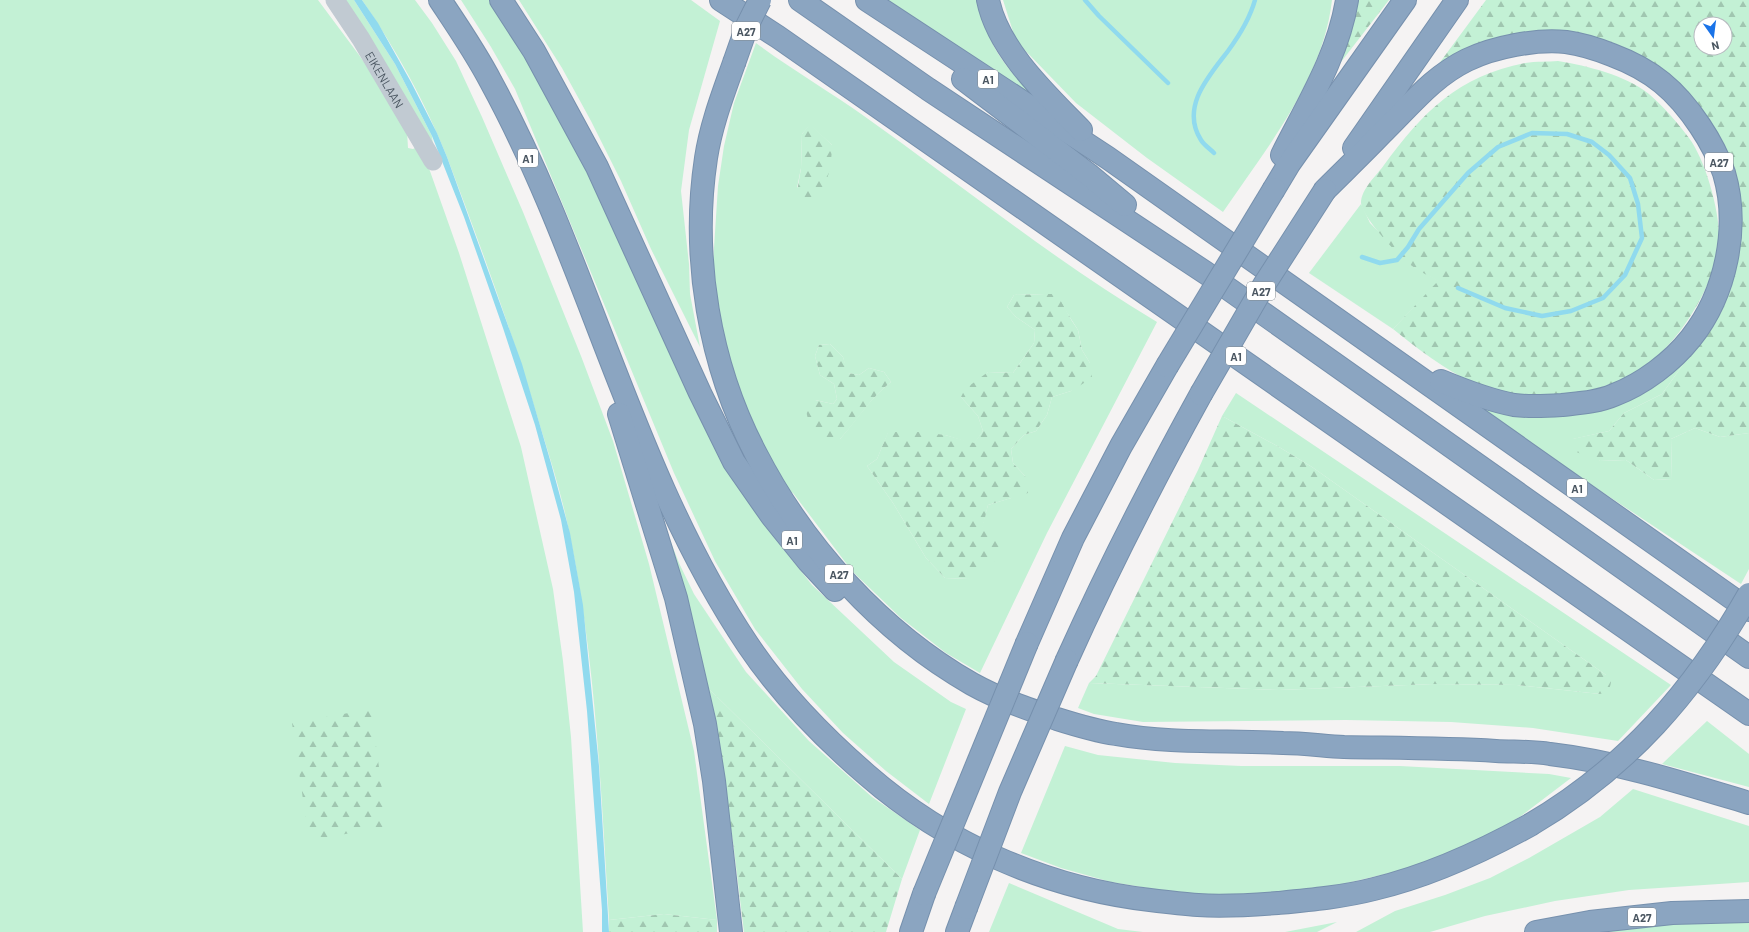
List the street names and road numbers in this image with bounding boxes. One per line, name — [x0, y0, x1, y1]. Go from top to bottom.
road number: A27 — [732, 22, 760, 40]
street label: EIKENLAAN — [363, 49, 407, 110]
road number: A1 — [978, 70, 998, 88]
road number: A1 — [518, 149, 538, 167]
road number: A27 — [1705, 153, 1733, 171]
road number: A27 — [1247, 282, 1275, 300]
road number: A1 — [1226, 347, 1246, 365]
road number: A1 — [1567, 479, 1587, 497]
road number: A1 — [782, 531, 802, 549]
road number: A27 — [825, 565, 853, 583]
road number: A27 — [1628, 908, 1656, 926]

